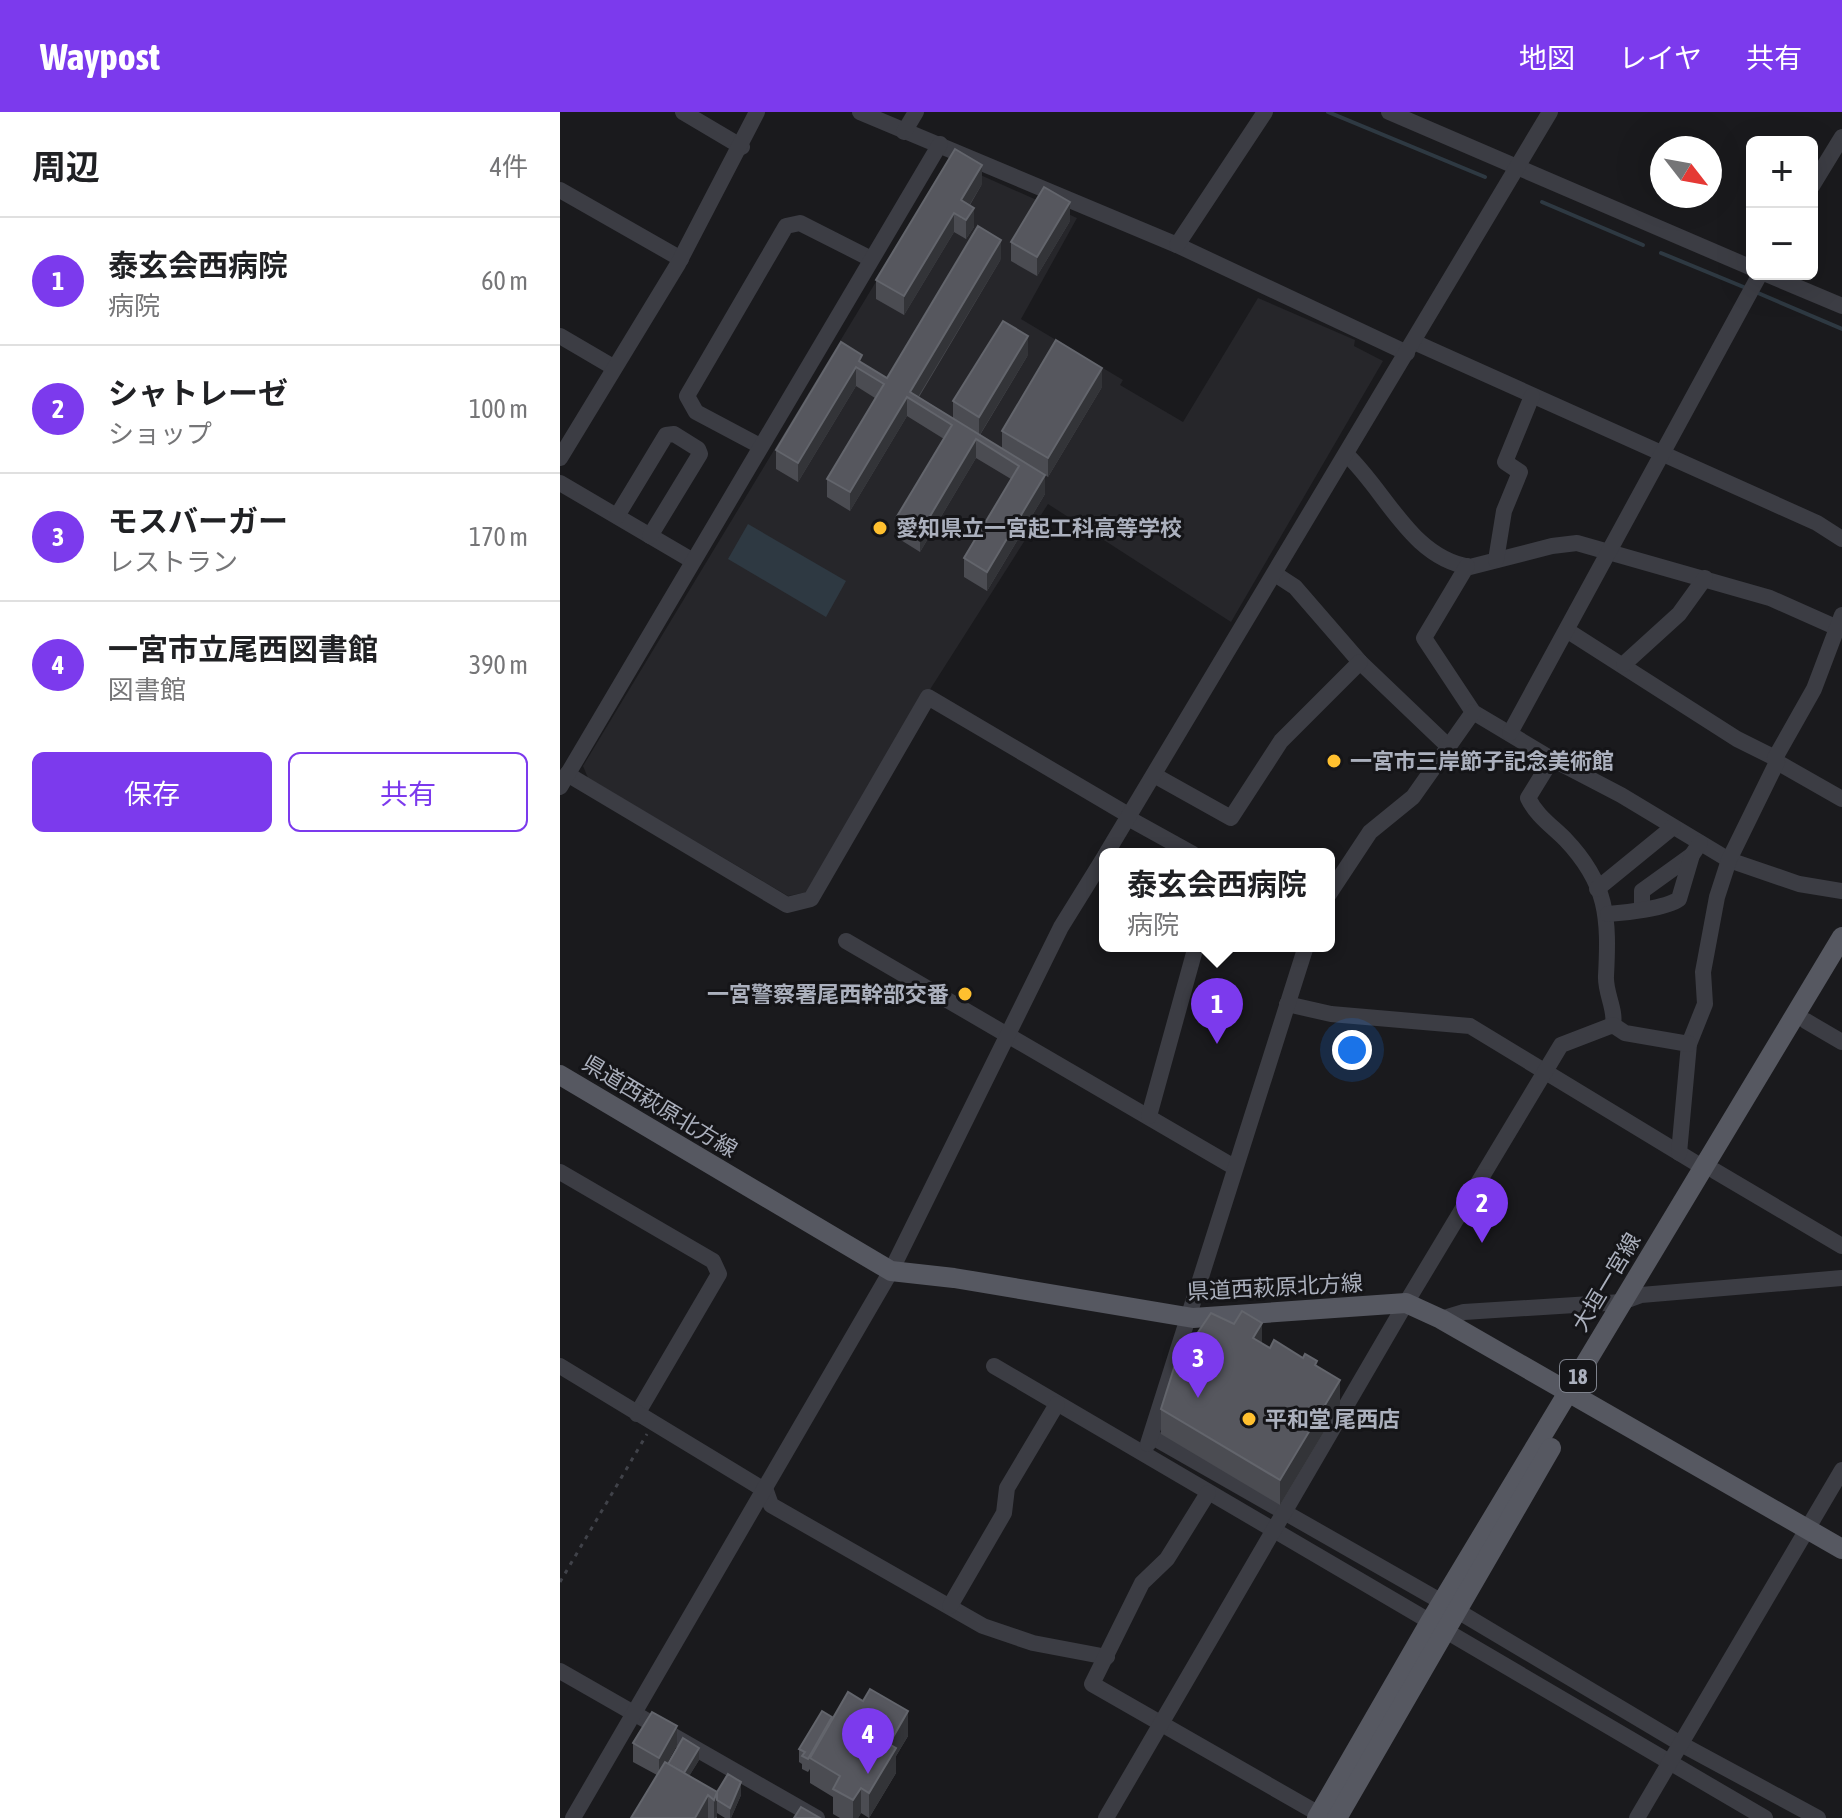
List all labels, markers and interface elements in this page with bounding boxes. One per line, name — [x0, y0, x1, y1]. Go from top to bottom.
text: Waypost — [40, 35, 160, 78]
text: 地図 — [1519, 42, 1575, 74]
text: レイヤ — [1619, 42, 1702, 74]
text: 共有 — [1746, 42, 1802, 74]
north arrow — [1650, 136, 1722, 208]
map controls — [1746, 136, 1818, 280]
button: + — [1746, 136, 1818, 208]
text: 周辺 — [32, 147, 100, 186]
text: 4件 — [490, 152, 528, 182]
button: − — [1746, 208, 1818, 280]
text: 泰玄会西病院 — [108, 248, 288, 282]
text: 1 — [52, 266, 64, 296]
text: 60 m — [481, 266, 528, 296]
text: 病院 — [108, 291, 160, 321]
text: シャトレーゼ — [108, 376, 288, 410]
text: 2 — [52, 394, 64, 424]
text: 100 m — [469, 394, 528, 424]
text: ショップ — [108, 419, 212, 449]
text: モスバーガー — [108, 504, 288, 538]
place label: 愛知県立一宮起工科高等学校 — [896, 515, 1182, 541]
marker: 愛知県立一宮起工科高等学校 — [871, 519, 889, 537]
text: 3 — [52, 522, 64, 552]
text: 170 m — [469, 522, 528, 552]
text: レストラン — [108, 547, 238, 577]
text: 一宮市立尾西図書館 — [108, 632, 378, 666]
text: 4 — [52, 650, 64, 680]
text: 390 m — [469, 650, 528, 680]
text: 図書館 — [108, 675, 186, 705]
place label: 一宮市三岸節子記念美術館 — [1350, 748, 1614, 774]
button: 保存 — [32, 752, 272, 832]
button: 共有 — [288, 752, 528, 832]
marker: 一宮市三岸節子記念美術館 — [1325, 752, 1343, 770]
popup — [1099, 848, 1335, 952]
text: 泰玄会西病院 — [1127, 867, 1307, 901]
text: 病院 — [1127, 910, 1179, 940]
pin: 1 — [1191, 978, 1243, 1044]
place label: 一宮警察署尾西幹部交番 — [707, 981, 949, 1007]
marker: 一宮警察署尾西幹部交番 — [956, 985, 974, 1003]
your location — [1332, 1030, 1372, 1070]
street label: 県道西萩原北方線 — [578, 1050, 742, 1162]
pin: 2 — [1456, 1177, 1508, 1243]
street label: 大垣一宮線 — [1567, 1228, 1645, 1336]
street label: 県道西萩原北方線 — [1186, 1269, 1364, 1305]
pin: 3 — [1172, 1332, 1224, 1398]
road number: 18 — [1560, 1360, 1596, 1392]
place label: 平和堂 尾西店 — [1265, 1406, 1400, 1432]
marker: 平和堂 尾西店 — [1240, 1410, 1258, 1428]
pin: 4 — [842, 1708, 894, 1774]

